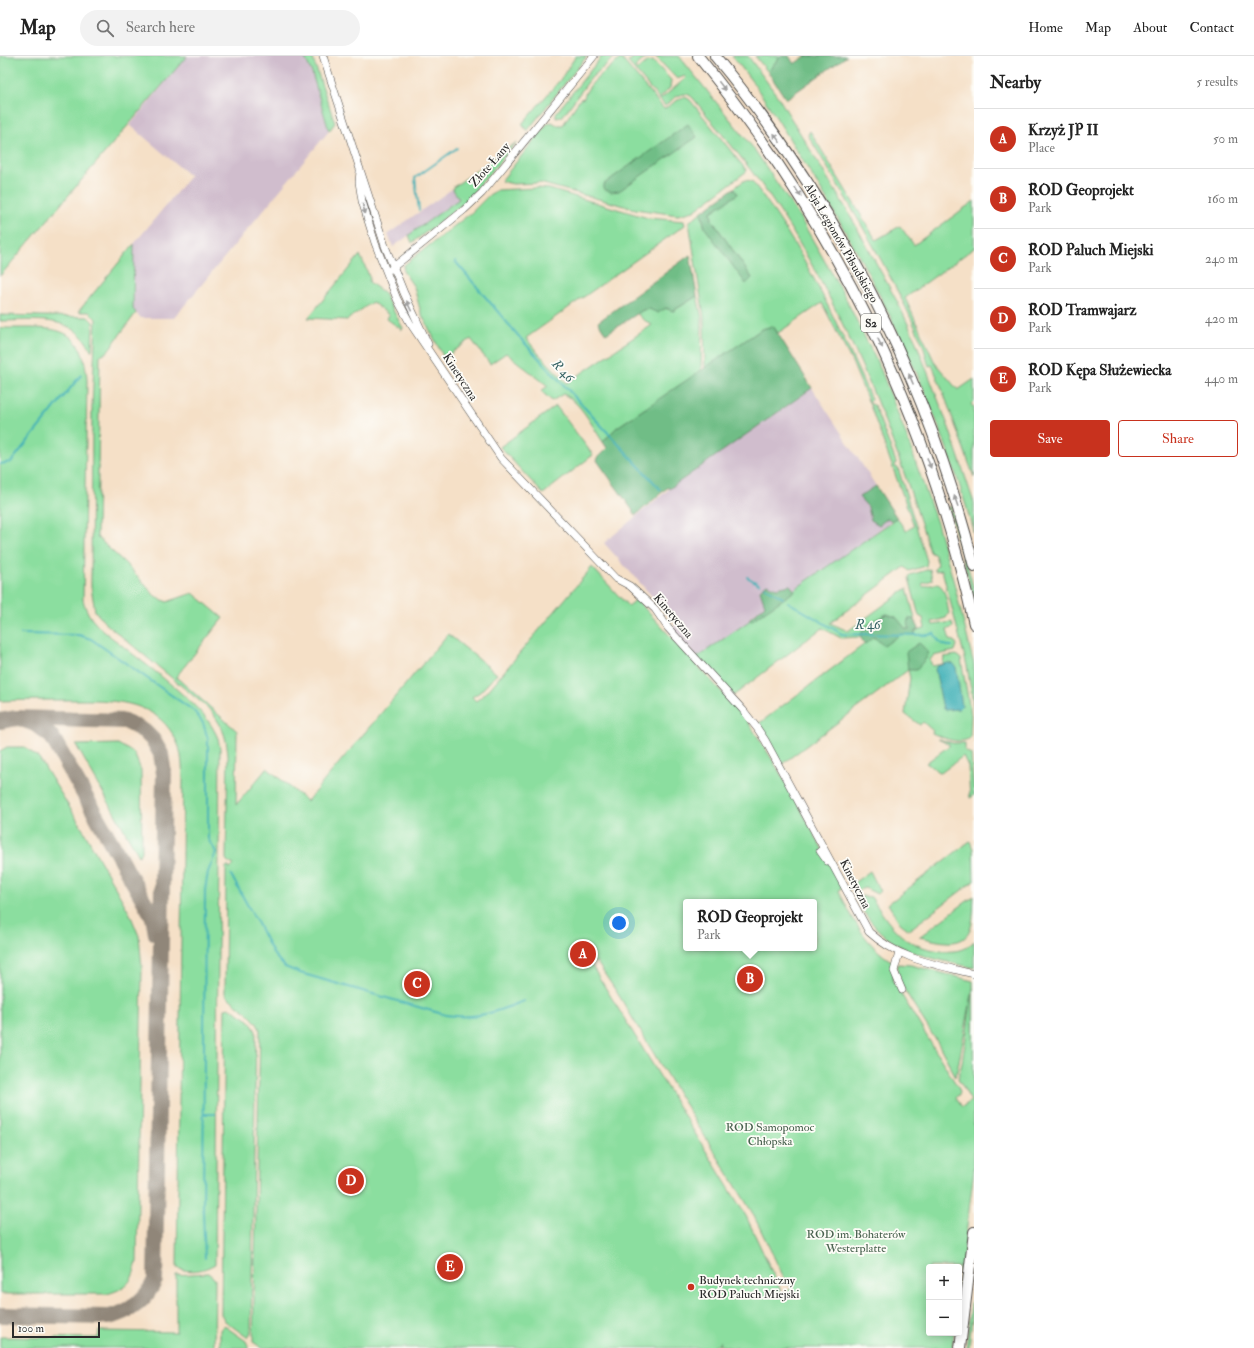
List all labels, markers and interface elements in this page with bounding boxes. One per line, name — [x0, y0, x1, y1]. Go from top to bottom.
search box — [80, 10, 360, 46]
text: Map — [20, 16, 56, 40]
icon: search — [94, 17, 116, 39]
text: Search here — [126, 18, 195, 37]
text: Home — [1028, 19, 1063, 36]
text: Map — [1085, 19, 1111, 36]
text: About — [1133, 19, 1167, 36]
text: Contact — [1189, 19, 1234, 36]
text: Nearby — [990, 72, 1041, 93]
text: 5 results — [1196, 74, 1238, 90]
one-way arrow — [718, 81, 726, 92]
text: Krzyż JP II — [1028, 121, 1099, 140]
text: A — [999, 131, 1007, 147]
text: 50 m — [1213, 131, 1238, 147]
one-way arrow — [773, 132, 781, 143]
street label: Złote Łany — [467, 139, 514, 190]
text: Place — [1028, 140, 1055, 156]
street label: Aleja Legionów Piłsudskiego — [800, 180, 881, 306]
text: ROD Geoprojekt — [1028, 181, 1134, 200]
one-way arrow — [794, 186, 801, 198]
text: B — [999, 191, 1007, 207]
text: 160 m — [1207, 191, 1238, 207]
text: Park — [1028, 200, 1052, 216]
one-way arrow — [361, 203, 367, 215]
text: ROD Paluch Miejski — [1028, 241, 1154, 260]
text: C — [998, 251, 1008, 267]
text: 240 m — [1205, 251, 1238, 267]
text: Park — [1028, 260, 1052, 276]
one-way arrow — [406, 300, 412, 311]
text: ROD Tramwajarz — [1028, 301, 1136, 320]
text: D — [998, 311, 1008, 327]
text: 420 m — [1205, 311, 1238, 327]
road number: S2 — [861, 314, 881, 332]
text: Park — [1028, 320, 1052, 336]
one-way arrow — [877, 337, 883, 349]
street label: Kinetyczna — [439, 350, 481, 404]
water label: R 46 — [548, 355, 578, 387]
text: ROD Kępa Służewiecka — [1028, 361, 1171, 380]
text: E — [998, 371, 1008, 387]
text: 440 m — [1204, 371, 1238, 387]
one-way arrow — [908, 374, 914, 385]
text: Park — [1028, 380, 1052, 396]
button: Save — [990, 420, 1110, 457]
button: Share — [1118, 420, 1238, 457]
one-way arrow — [927, 458, 933, 470]
one-way arrow — [953, 495, 959, 507]
street label: Kinetyczna — [650, 591, 697, 642]
water label: R 46 — [854, 617, 882, 633]
street label: Kinetyczna — [836, 857, 874, 912]
popup — [683, 899, 817, 951]
text: ROD Geoprojekt — [697, 908, 803, 927]
your location — [609, 913, 629, 933]
text: Park — [697, 927, 721, 943]
pin: A — [570, 939, 596, 969]
pin: B — [737, 964, 763, 994]
pin: C — [404, 969, 430, 999]
park label: ROD Samopomoc Chłopska — [726, 1120, 814, 1149]
pin: D — [338, 1166, 364, 1196]
park label: ROD im. Bohaterów Westerplatte — [807, 1227, 906, 1256]
pin: E — [437, 1252, 463, 1282]
map controls — [926, 1264, 962, 1336]
button: + — [926, 1264, 962, 1300]
place label: Budynek techniczny ROD Paluch Miejski — [699, 1273, 799, 1302]
marker: Budynek techniczny ROD Paluch Miejski — [686, 1282, 696, 1292]
button: − — [926, 1300, 962, 1336]
scale bar — [12, 1320, 100, 1339]
text: 100 m — [18, 1322, 44, 1335]

